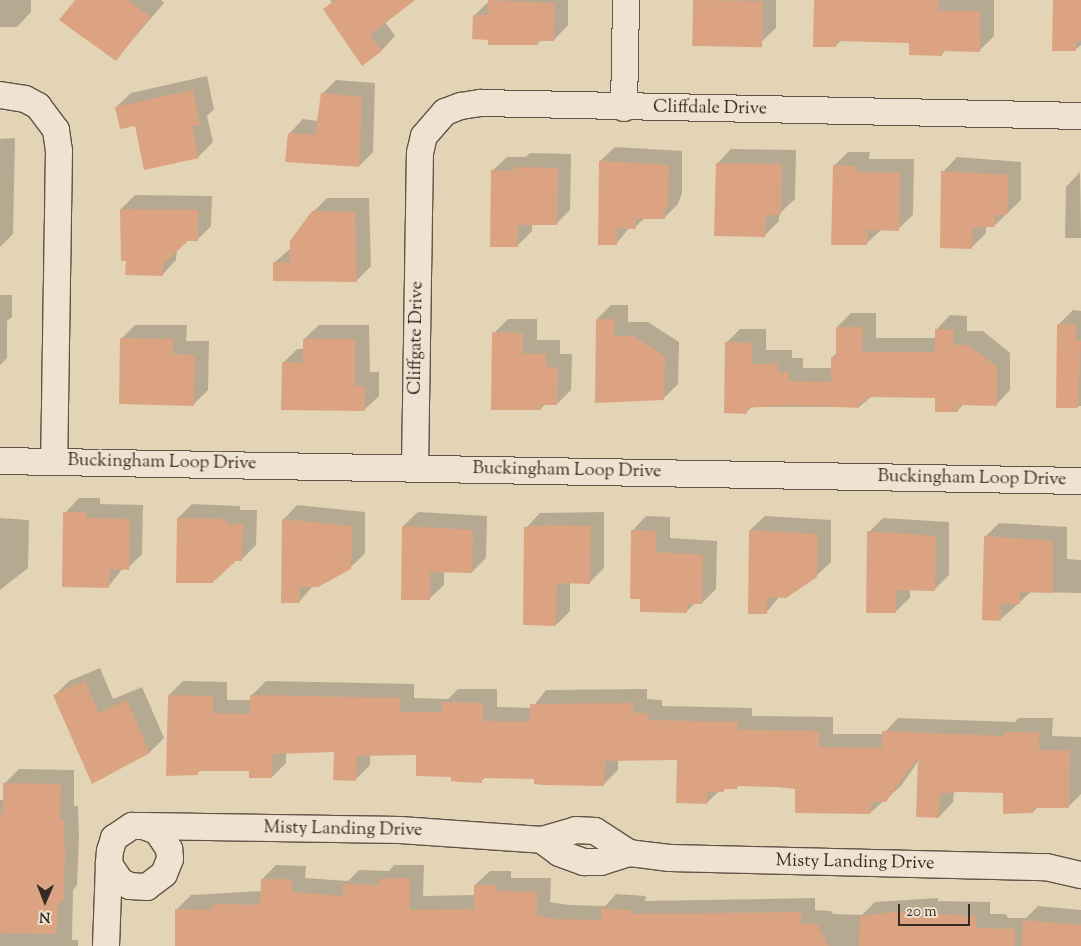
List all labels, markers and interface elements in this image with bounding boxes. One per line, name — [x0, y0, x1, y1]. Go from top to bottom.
street label: Cliffdale Drive — [653, 97, 767, 121]
street label: Cliffgate Drive — [405, 281, 429, 395]
street label: Buckingham Loop Drive — [67, 451, 257, 475]
street label: Buckingham Loop Drive — [472, 459, 662, 483]
street label: Buckingham Loop Drive — [877, 467, 1067, 491]
street label: Misty Landing Drive — [263, 818, 423, 842]
street label: Misty Landing Drive — [775, 851, 935, 875]
north arrow — [20, 876, 70, 926]
scale bar — [901, 894, 974, 926]
text: 20 m — [906, 902, 937, 923]
text: N — [39, 906, 51, 926]

